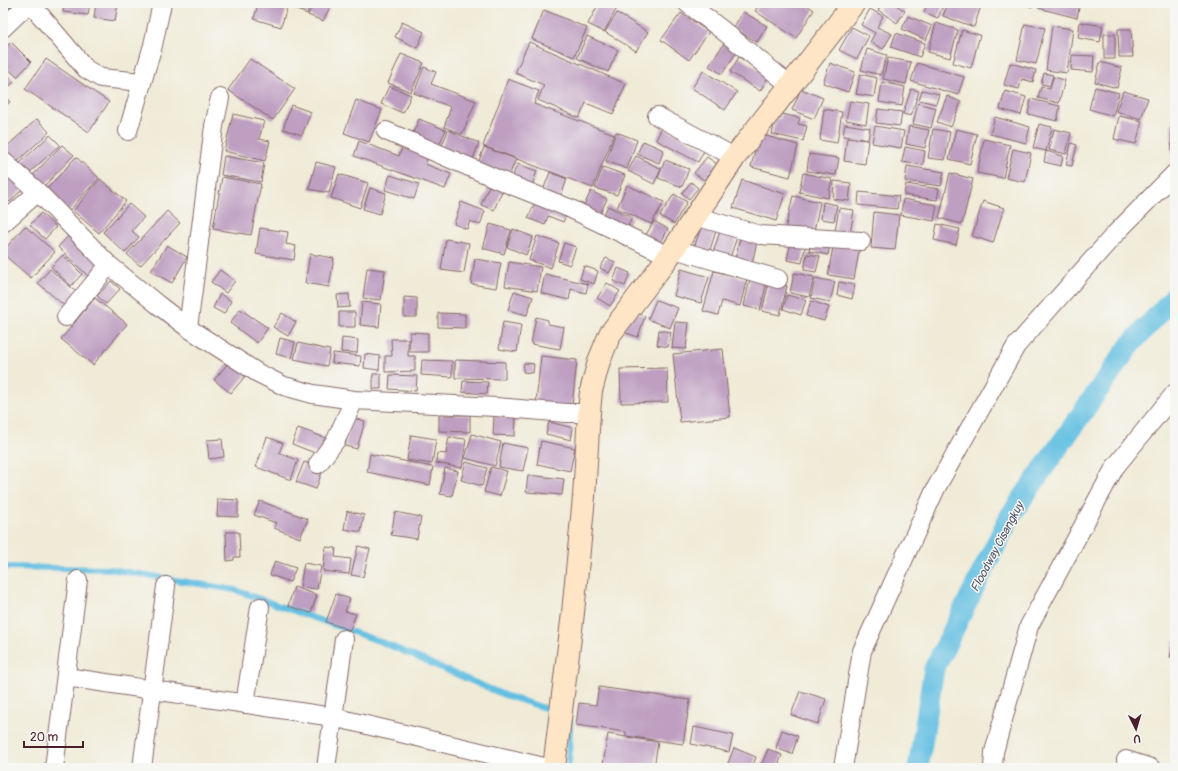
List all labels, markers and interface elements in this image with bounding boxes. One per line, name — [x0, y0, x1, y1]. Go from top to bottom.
water label: Floodway Cisangkuy — [967, 498, 1028, 595]
north arrow — [1116, 709, 1156, 749]
scale bar — [24, 723, 83, 749]
text: 20 m — [30, 730, 59, 745]
text: U — [1133, 732, 1141, 745]

